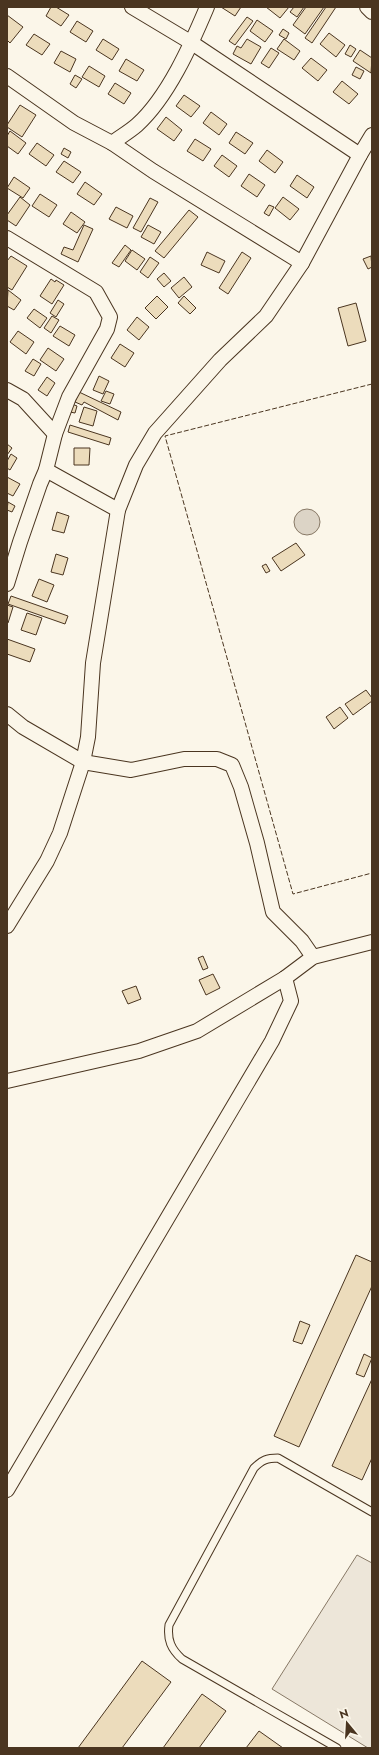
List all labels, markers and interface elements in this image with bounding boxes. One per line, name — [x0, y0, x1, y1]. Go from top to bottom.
north arrow — [327, 1703, 367, 1743]
text: N — [337, 1705, 351, 1722]

